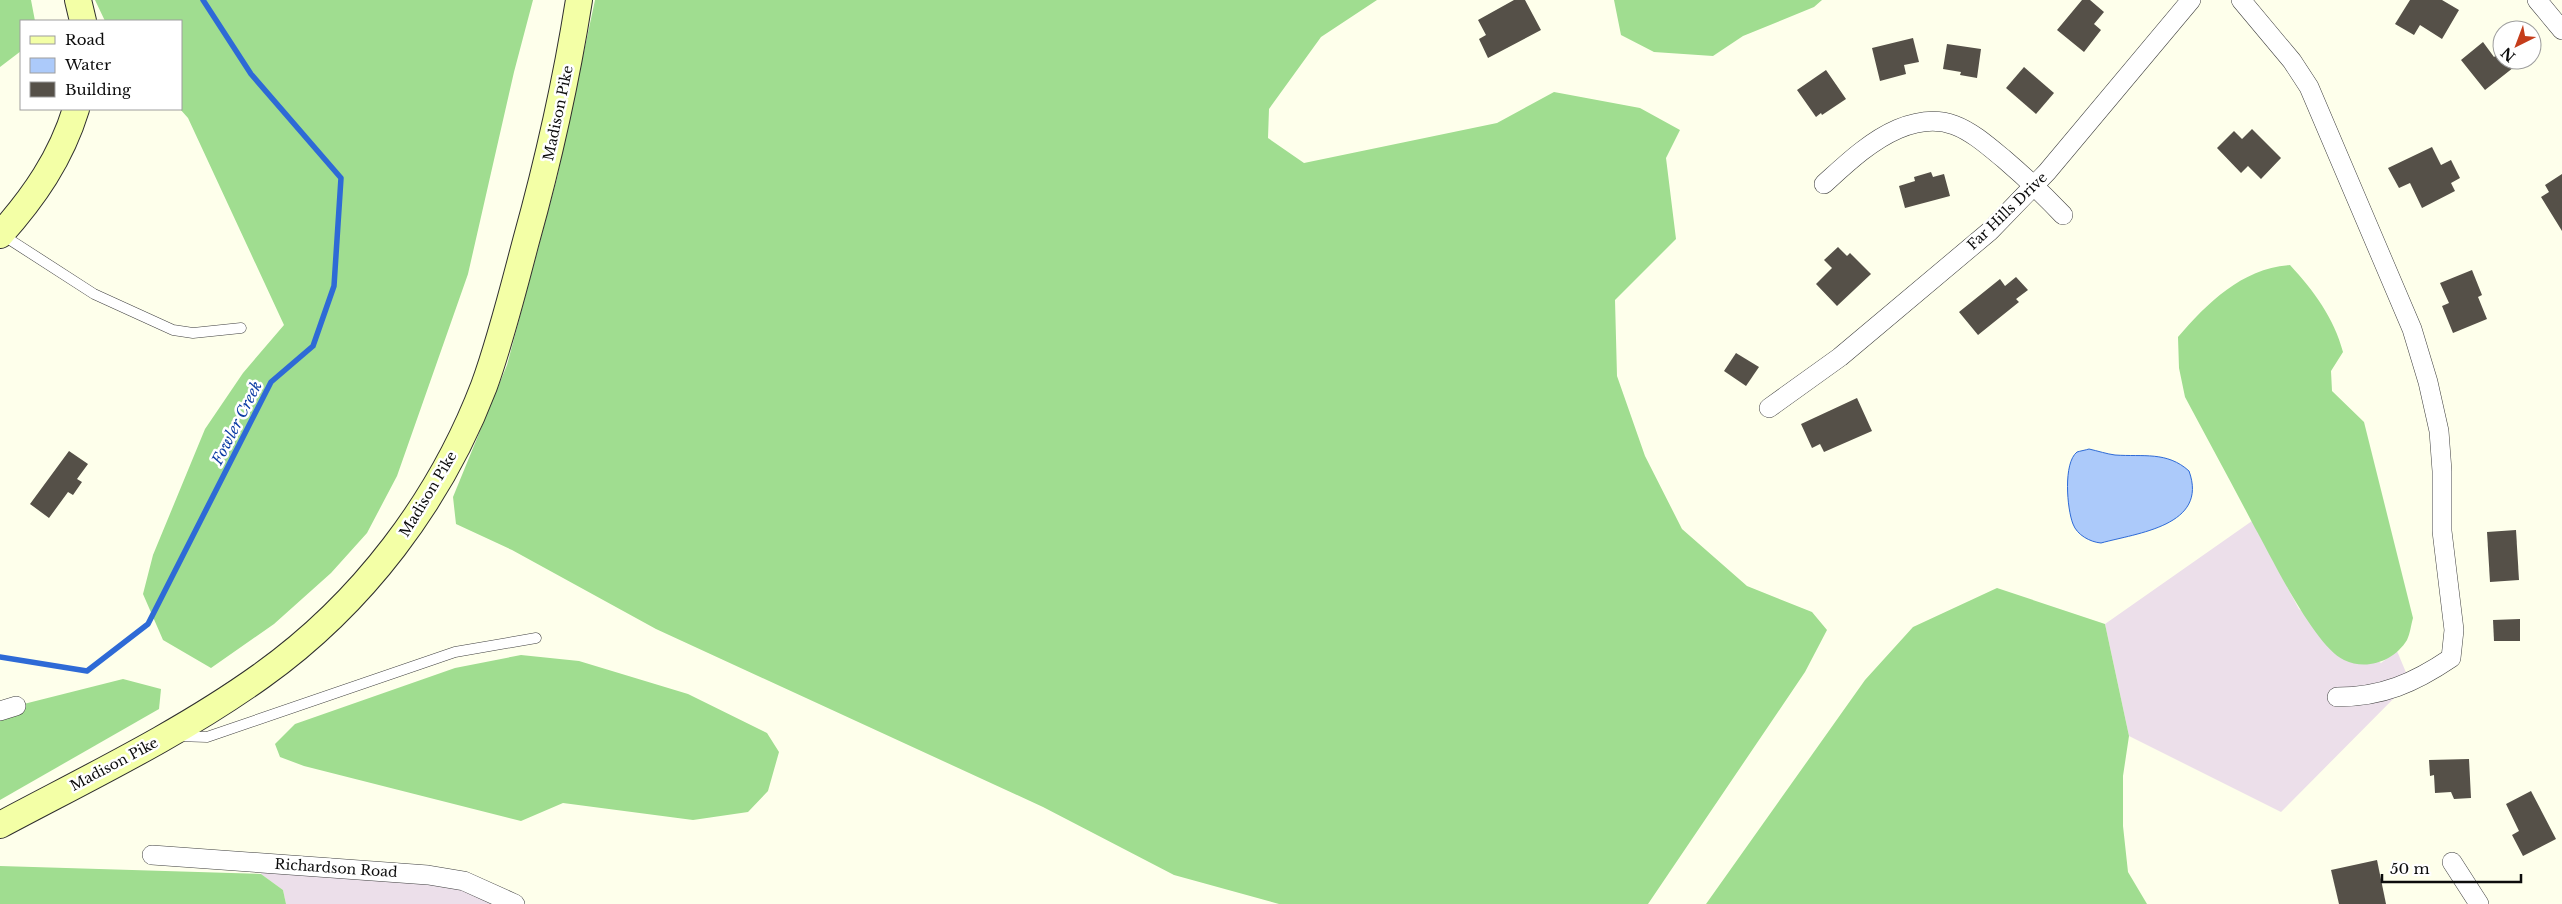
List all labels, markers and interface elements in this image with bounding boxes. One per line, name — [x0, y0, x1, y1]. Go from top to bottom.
legend — [20, 20, 182, 110]
north arrow — [2492, 20, 2542, 70]
text: Road — [65, 30, 105, 49]
text: N — [2497, 44, 2519, 66]
text: Water — [64, 55, 112, 74]
street label: Madison Pike — [539, 64, 577, 162]
text: Building — [65, 80, 132, 99]
street label: Far Hills Drive — [1963, 168, 2051, 254]
water label: Fowler Creek — [207, 378, 266, 469]
street label: Madison Pike — [395, 448, 461, 540]
street label: Madison Pike — [67, 733, 161, 795]
scale bar — [2382, 852, 2521, 884]
street label: Richardson Road — [274, 855, 399, 881]
text: 50 m — [2390, 859, 2430, 878]

